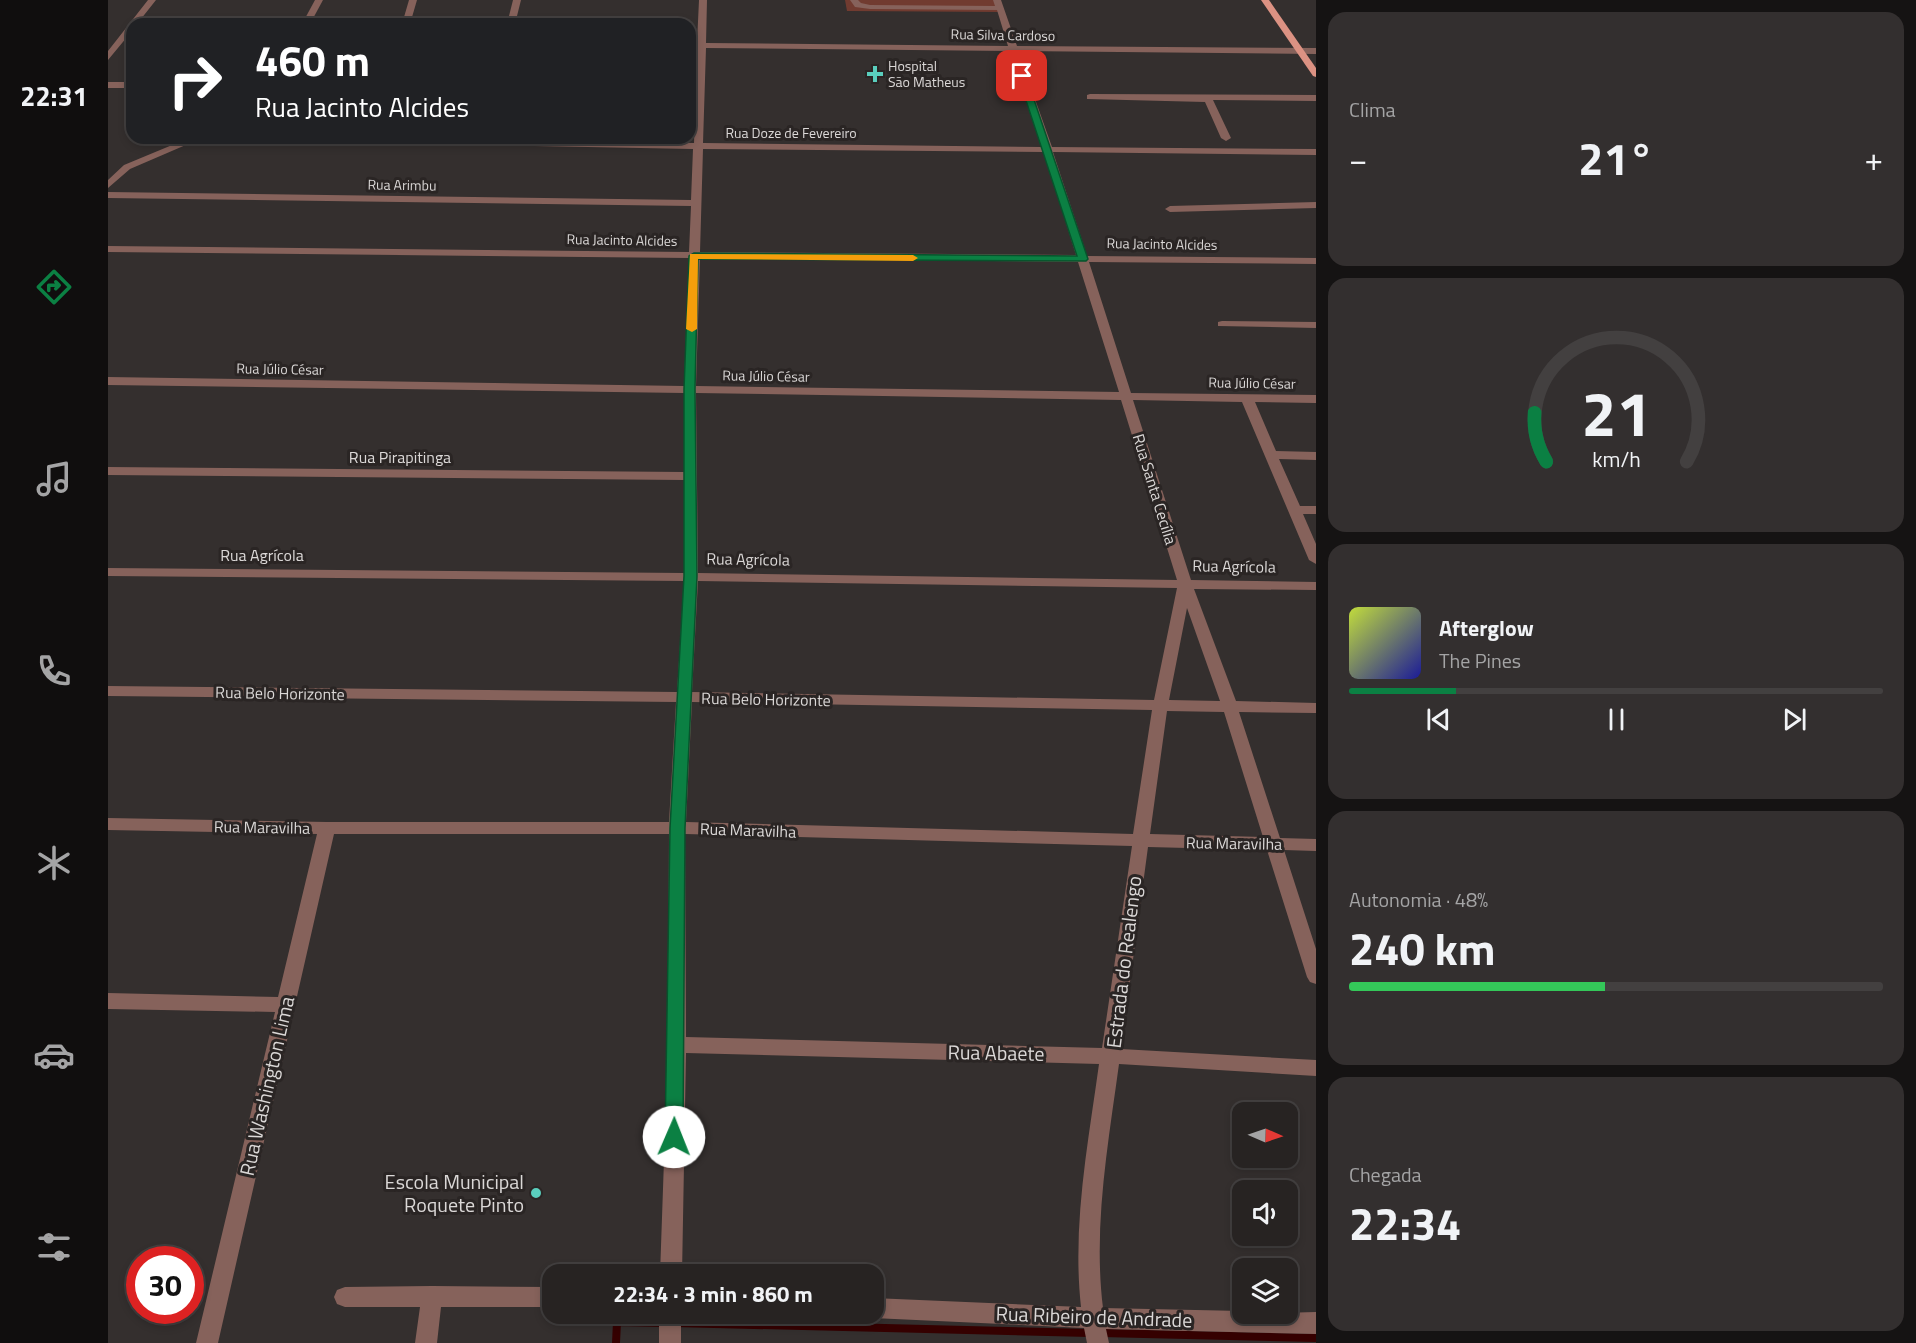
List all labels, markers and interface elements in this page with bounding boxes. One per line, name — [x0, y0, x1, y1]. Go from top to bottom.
street label: Rua Silva Cardoso — [950, 23, 1056, 46]
text: 460 m — [255, 28, 370, 92]
icon: right — [156, 42, 234, 120]
pin — [996, 50, 1047, 101]
place label: Hospital São Matheus — [888, 55, 965, 92]
icon: arrive — [1005, 59, 1038, 92]
marker: Hospital São Matheus — [866, 65, 884, 83]
text: 22:31 — [20, 75, 88, 116]
text: Rua Jacinto Alcides — [255, 86, 469, 127]
text: Clima — [1349, 94, 1396, 125]
street label: Rua Doze de Fevereiro — [725, 122, 857, 143]
text: 21° — [1578, 124, 1654, 192]
text: − — [1349, 134, 1367, 184]
text: + — [1865, 134, 1883, 184]
street label: Rua Arimbu — [367, 173, 437, 196]
street label: Rua Jacinto Alcides — [566, 228, 678, 251]
street label: Rua Jacinto Alcides — [1106, 232, 1218, 255]
icon: directions — [33, 266, 75, 308]
street label: Rua Júlio César — [236, 357, 324, 380]
street label: Rua Júlio César — [722, 364, 810, 387]
text: 21 — [1581, 365, 1651, 460]
street label: Rua Júlio César — [1208, 371, 1296, 394]
street label: Rua Santa Cecília — [1127, 431, 1183, 547]
text: km/h — [1592, 444, 1640, 476]
street label: Rua Pirapitinga — [349, 445, 451, 469]
icon: music — [33, 458, 75, 500]
street label: Rua Agrícola — [220, 543, 304, 567]
street label: Rua Agrícola — [706, 546, 790, 572]
street label: Rua Agrícola — [1192, 553, 1276, 579]
text: Afterglow — [1439, 611, 1534, 645]
text: The Pines — [1439, 645, 1521, 676]
icon: phone — [33, 650, 75, 692]
street label: Rua Belo Horizonte — [215, 680, 345, 706]
street label: Rua Belo Horizonte — [701, 686, 831, 712]
icon: previous — [1422, 703, 1455, 736]
icon: pause — [1600, 703, 1633, 736]
icon: next — [1778, 703, 1811, 736]
street label: Rua Maravilha — [214, 814, 310, 840]
street label: Rua Maravilha — [699, 816, 797, 844]
street label: Rua Maravilha — [1186, 830, 1282, 856]
icon: climate — [33, 842, 75, 884]
street label: Estrada do Realengo — [1098, 874, 1149, 1050]
text: Autonomia · 48% — [1349, 884, 1488, 915]
text: 240 km — [1349, 914, 1495, 982]
street label: Rua Washington Lima — [231, 993, 302, 1179]
icon: car — [33, 1034, 75, 1076]
street label: Rua Abaete — [947, 1036, 1045, 1069]
north arrow — [1232, 1102, 1298, 1168]
map controls — [1232, 1102, 1298, 1324]
position arrow — [642, 1105, 706, 1169]
text: Chegada — [1349, 1159, 1422, 1190]
place label: Escola Municipal Roquete Pinto — [385, 1166, 524, 1220]
button: sound — [1232, 1180, 1298, 1246]
marker: Escola Municipal Roquete Pinto — [529, 1186, 543, 1200]
text: 22:34 — [1349, 1189, 1461, 1257]
icon: filters — [33, 1226, 75, 1268]
speed limit sign: 30 — [126, 1246, 204, 1324]
button: layers — [1232, 1258, 1298, 1324]
text: 22:34 · 3 min · 860 m — [613, 1277, 813, 1311]
street label: Rua Ribeiro de Andrade — [995, 1298, 1193, 1335]

